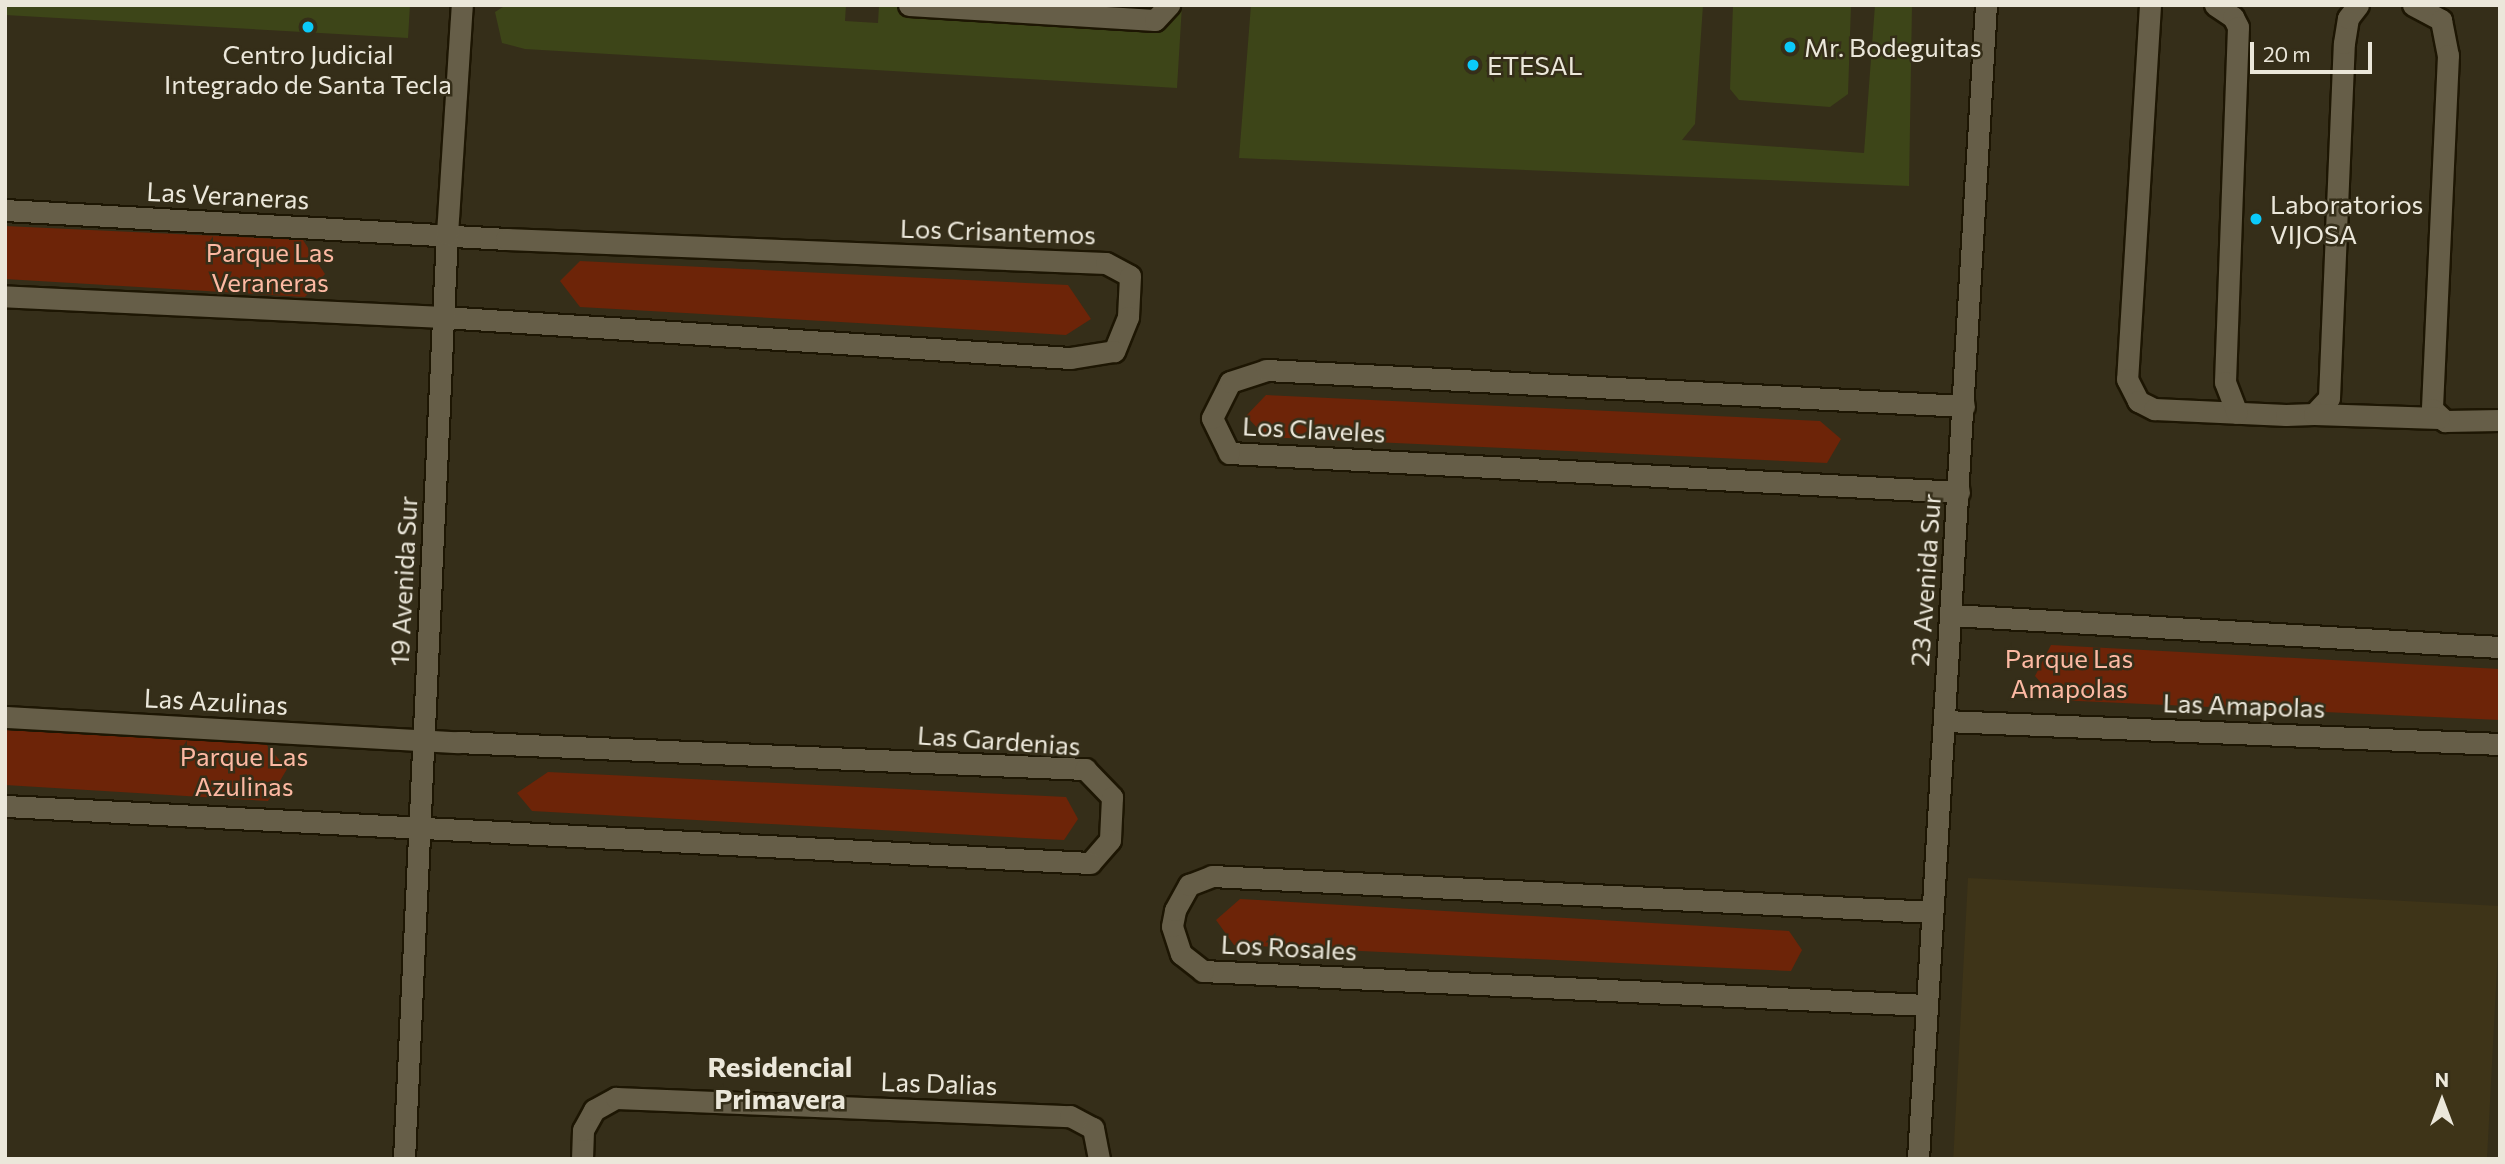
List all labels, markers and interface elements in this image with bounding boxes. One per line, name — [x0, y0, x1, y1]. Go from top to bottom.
marker: Centro Judicial Integrado de Santa Tecla — [300, 19, 316, 35]
scale bar — [2253, 28, 2376, 72]
place label: Mr. Bodeguitas — [1804, 31, 1982, 63]
place label: Centro Judicial Integrado de Santa Tecla — [164, 38, 452, 100]
marker: Mr. Bodeguitas — [1782, 39, 1798, 55]
text: 20 m — [2263, 41, 2311, 66]
place label: ETESAL — [1487, 49, 1583, 81]
marker: ETESAL — [1465, 57, 1481, 73]
street label: Las Veraneras — [146, 175, 310, 215]
place label: Laboratorios VIJOSA — [2270, 188, 2423, 249]
marker: Laboratorios VIJOSA — [2248, 211, 2264, 227]
street label: Los Crisantemos — [899, 212, 1097, 250]
park label: Parque Las Veraneras — [206, 236, 334, 298]
street label: Los Claveles — [1242, 410, 1386, 448]
street label: 23 Avenida Sur — [1903, 493, 1947, 667]
street label: 19 Avenida Sur — [383, 495, 423, 667]
park label: Parque Las Amapolas — [2005, 642, 2133, 704]
street label: Las Azulinas — [143, 682, 289, 720]
street label: Las Amapolas — [2162, 687, 2326, 723]
street label: Las Gardenias — [916, 719, 1082, 761]
park label: Parque Las Azulinas — [180, 740, 308, 802]
street label: Los Rosales — [1220, 928, 1358, 966]
district label: Residencial Primavera — [707, 1049, 853, 1115]
street label: Las Dalias — [880, 1065, 998, 1101]
north arrow — [2407, 1066, 2477, 1136]
text: N — [2435, 1068, 2449, 1091]

